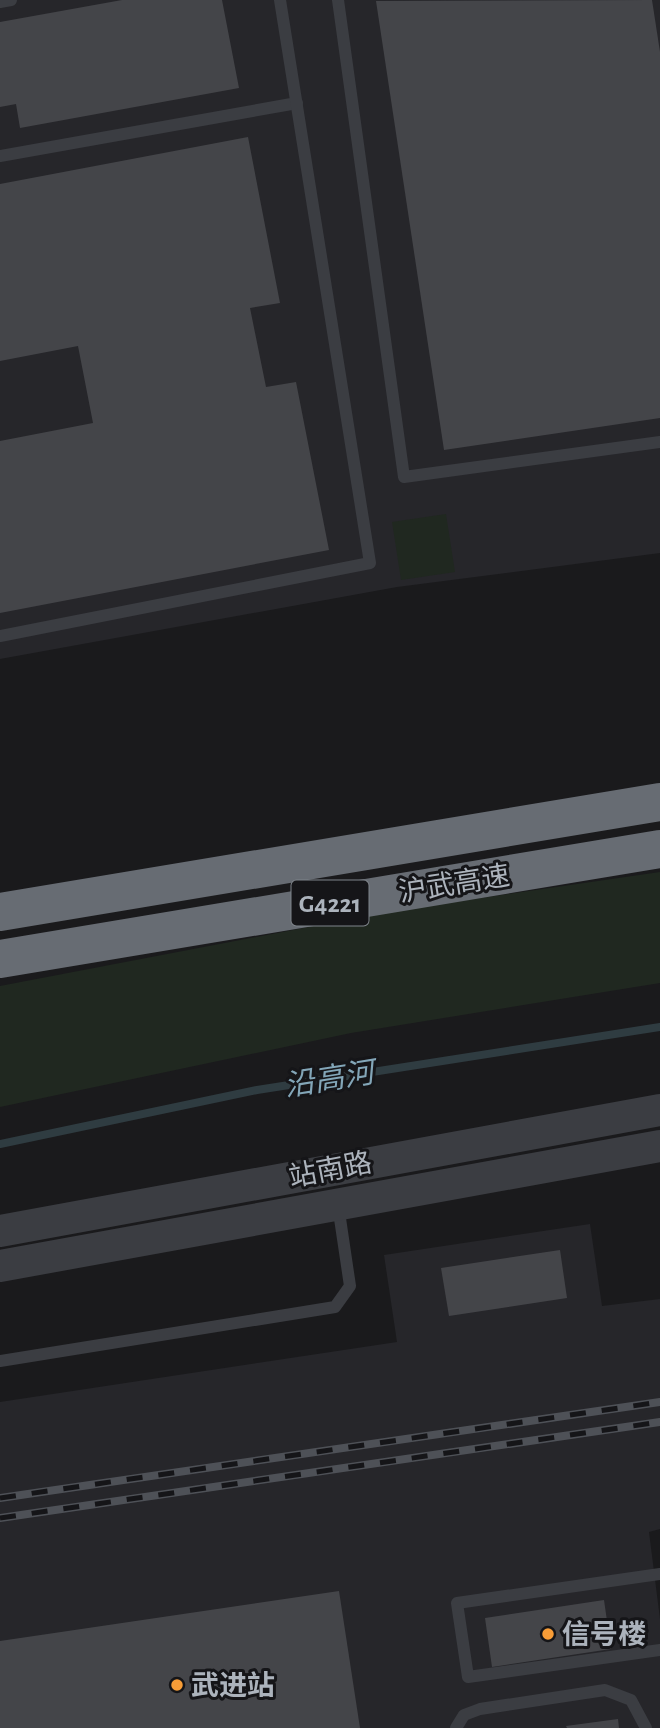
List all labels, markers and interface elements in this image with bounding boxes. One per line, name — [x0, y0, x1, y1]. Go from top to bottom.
street label: 沪武高速 — [396, 860, 512, 908]
road number: G4221 — [292, 880, 368, 926]
water label: 沿高河 — [282, 1055, 381, 1102]
street label: 站南路 — [286, 1147, 374, 1193]
place label: 信号楼 — [562, 1619, 646, 1650]
marker: 信号楼 — [540, 1626, 556, 1642]
place label: 武进站 — [191, 1670, 275, 1701]
marker: 武进站 — [169, 1677, 185, 1693]

